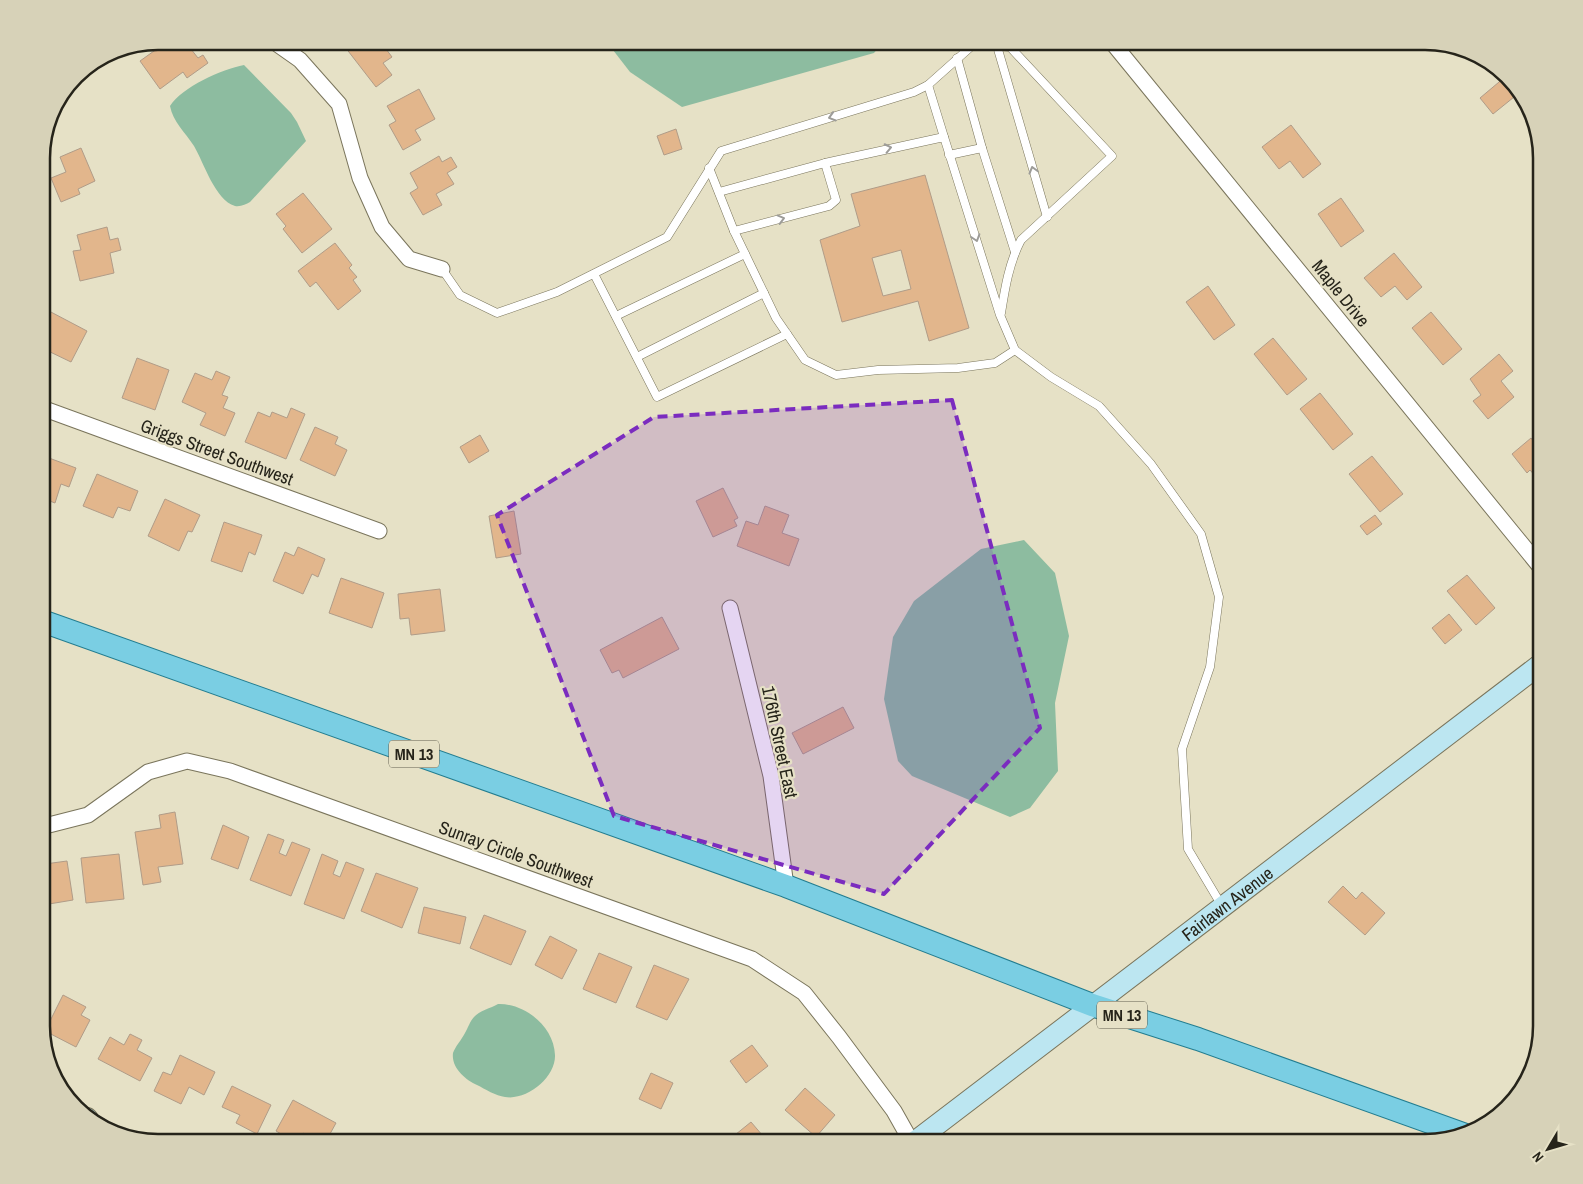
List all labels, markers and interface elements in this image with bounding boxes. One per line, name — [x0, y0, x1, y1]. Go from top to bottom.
one-way arrow — [828, 111, 837, 121]
one-way arrow — [884, 143, 893, 154]
one-way arrow — [1029, 166, 1039, 175]
one-way arrow — [777, 214, 785, 224]
one-way arrow — [970, 233, 980, 241]
street label: Maple Drive — [1306, 254, 1376, 332]
street label: Griggs Street Southwest — [137, 413, 297, 491]
street label: 176th Street East — [756, 684, 804, 800]
road number: MN 13 — [389, 741, 439, 768]
street label: Sunray Circle Southwest — [435, 814, 597, 894]
street label: Fairlawn Avenue — [1176, 860, 1278, 946]
road number: MN 13 — [1097, 1002, 1147, 1028]
north arrow — [1523, 1124, 1573, 1174]
text: N — [1528, 1148, 1547, 1166]

